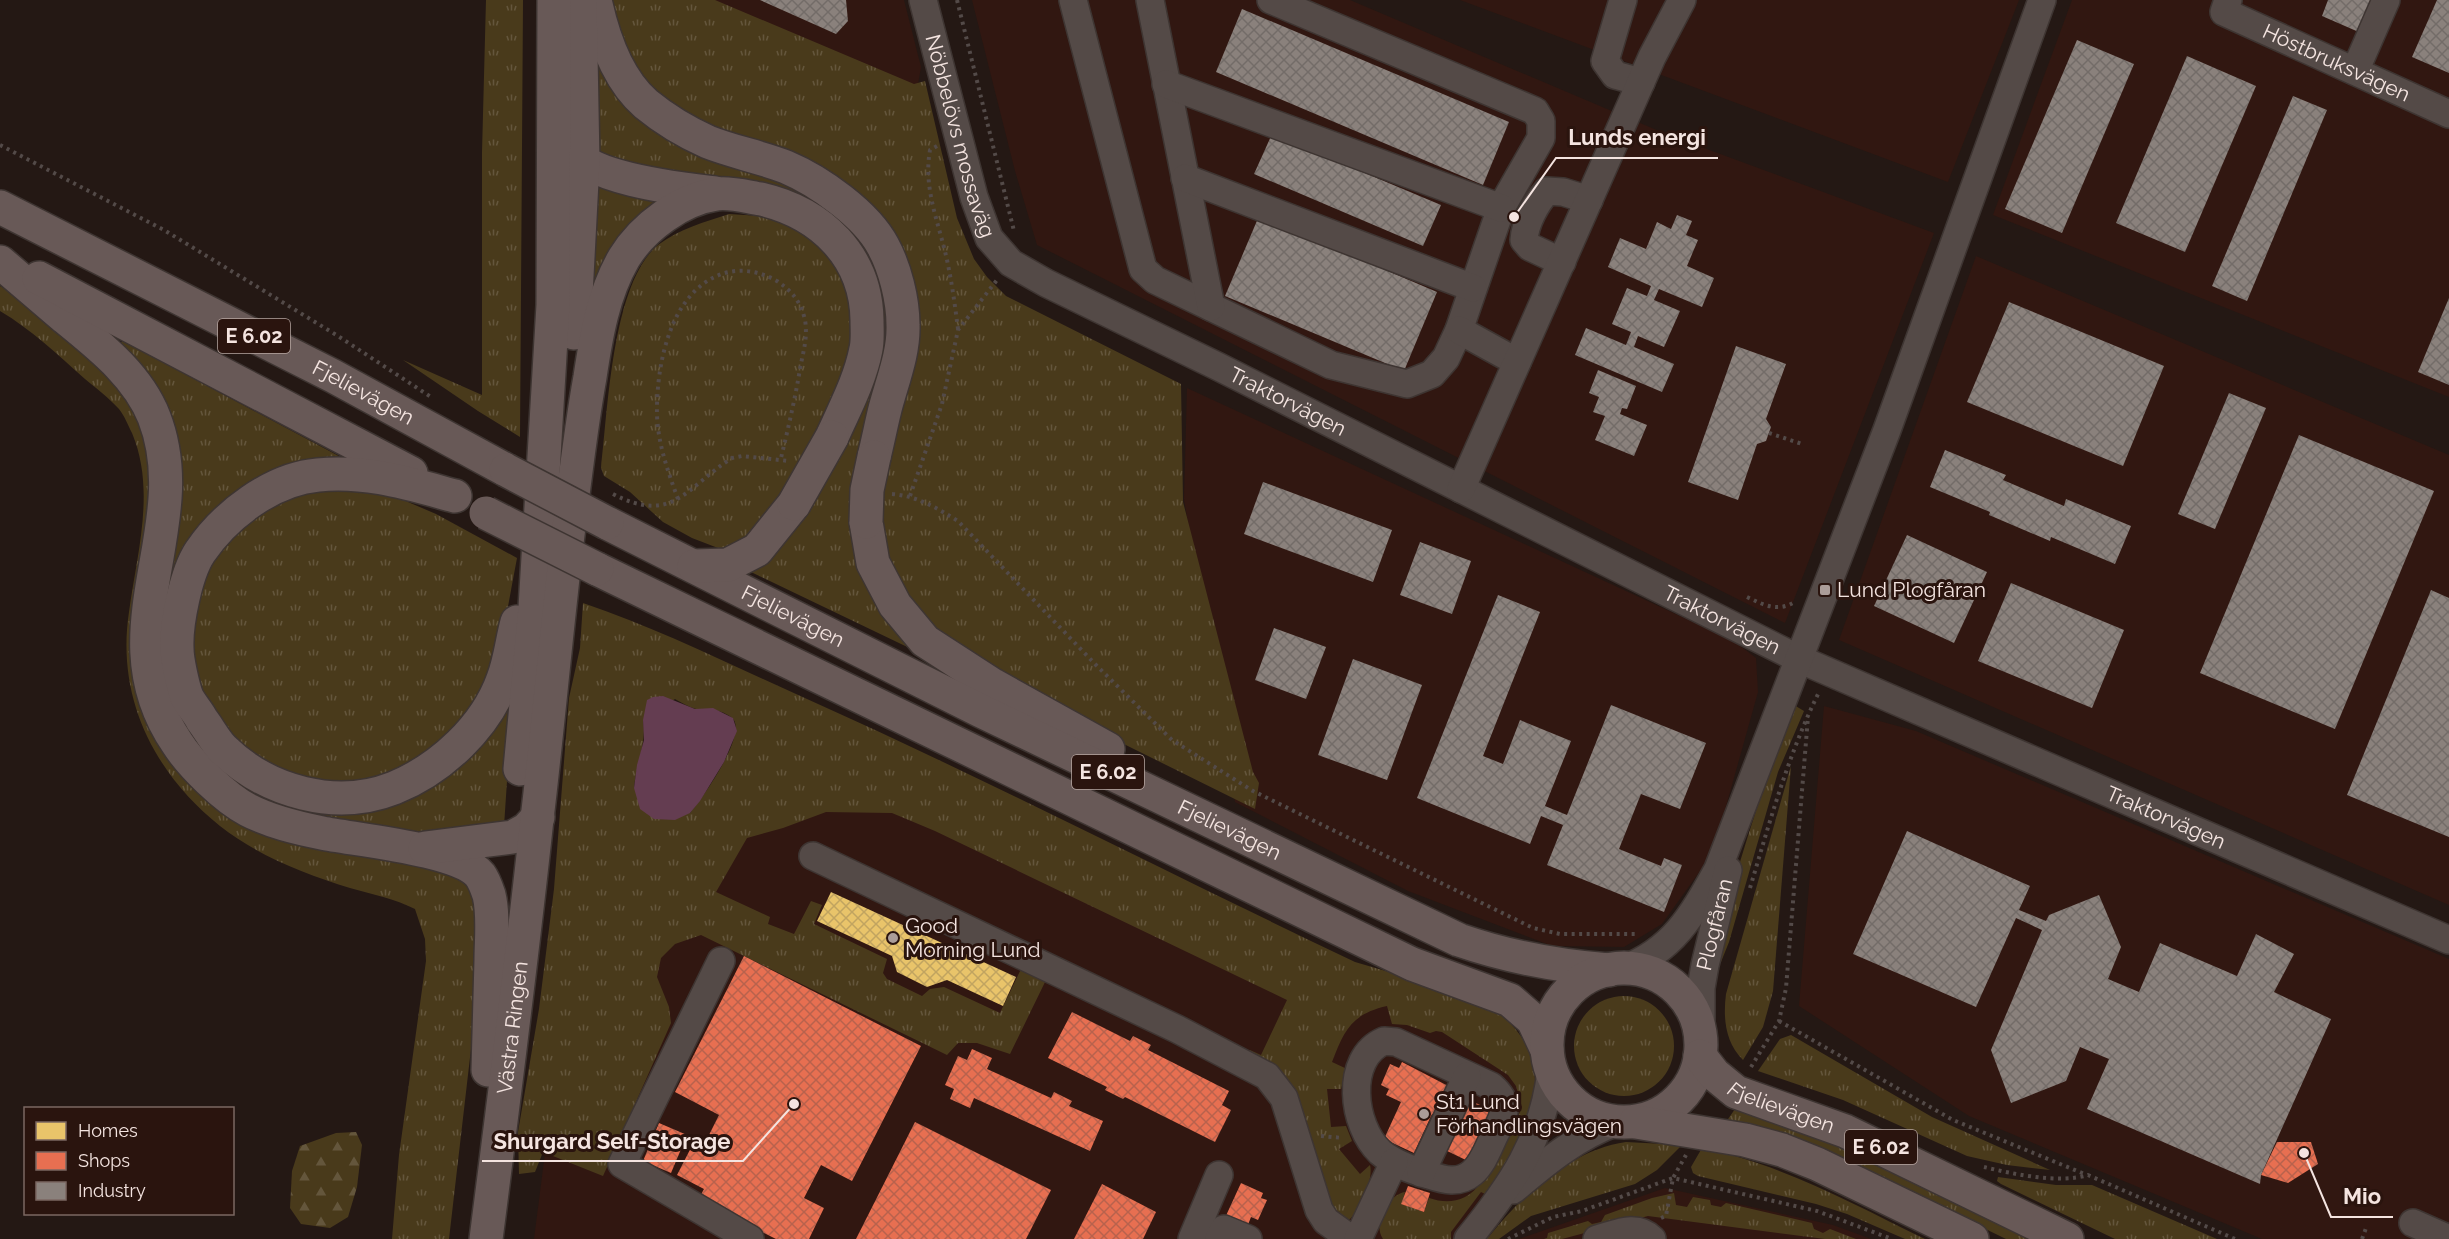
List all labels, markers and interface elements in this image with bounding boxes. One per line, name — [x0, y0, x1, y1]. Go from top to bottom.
street label: Höstbruksvägen — [2259, 18, 2414, 107]
street label: Nöbbelövs mossaväg — [920, 32, 1001, 241]
callout: Lunds energi — [1556, 118, 1718, 158]
text: Lunds energi — [1568, 124, 1706, 150]
road number: E 6.02 — [218, 319, 290, 353]
street label: Fjelievägen — [309, 355, 419, 430]
street label: Traktorvägen — [1225, 361, 1351, 441]
place label: Lund Plogfåran — [1837, 577, 1986, 602]
street label: Fjelievägen — [738, 580, 849, 652]
street label: Traktorvägen — [1659, 580, 1785, 660]
marker: Lund Plogfåran — [1818, 583, 1832, 597]
road number: E 6.02 — [1072, 755, 1144, 789]
street label: Traktorvägen — [2102, 780, 2229, 854]
street label: Fjelievägen — [1174, 794, 1285, 865]
street label: Plogfåran — [1691, 876, 1737, 973]
place label: Good Morning Lund — [905, 913, 1041, 962]
marker: Good Morning Lund — [886, 931, 900, 945]
street label: Västra Ringen — [492, 960, 533, 1096]
street label: Fjelievägen — [1722, 1077, 1838, 1138]
place label: St1 Lund Förhandlingsvägen — [1436, 1089, 1622, 1138]
legend — [24, 1107, 234, 1215]
marker: St1 Lund Förhandlingsvägen — [1417, 1107, 1431, 1121]
text: Homes — [78, 1120, 138, 1141]
callout: Shurgard Self-Storage — [482, 1121, 743, 1161]
text: Shurgard Self-Storage — [494, 1128, 730, 1154]
road number: E 6.02 — [1845, 1130, 1917, 1164]
text: Shops — [78, 1150, 130, 1171]
callout: Mio — [2331, 1177, 2393, 1217]
text: Industry — [78, 1180, 146, 1201]
text: Mio — [2343, 1183, 2381, 1209]

